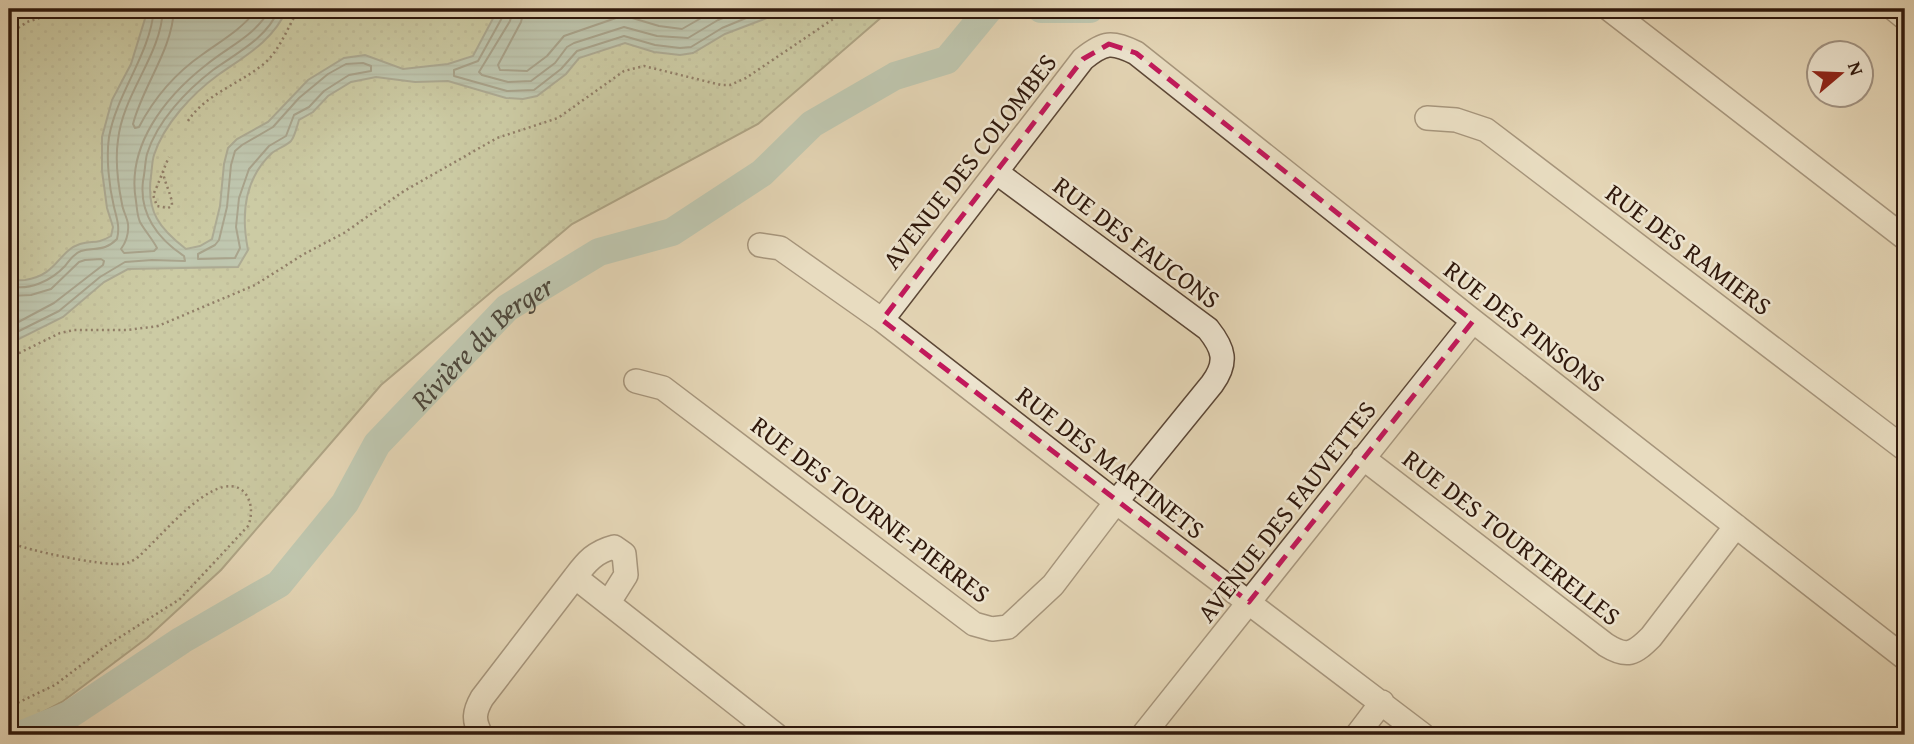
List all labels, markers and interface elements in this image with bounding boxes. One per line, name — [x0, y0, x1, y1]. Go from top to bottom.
north arrow — [1806, 38, 1876, 108]
street label: AVENUE DES COLOMBES — [872, 45, 1066, 277]
text: N — [1841, 58, 1871, 79]
street label: RUE DES FAUCONS — [1045, 166, 1229, 318]
street label: RUE DES RAMIERS — [1598, 173, 1780, 325]
street label: RUE DES PINSONS — [1436, 250, 1614, 402]
water label: Rivière du Berger — [400, 264, 562, 419]
street label: RUE DES MARTINETS — [1008, 376, 1214, 548]
street label: AVENUE DES FAUVETTES — [1187, 392, 1385, 630]
street label: RUE DES TOURNE-PIERRES — [743, 406, 999, 612]
street label: RUE DES TOURTERELLES — [1395, 439, 1629, 635]

